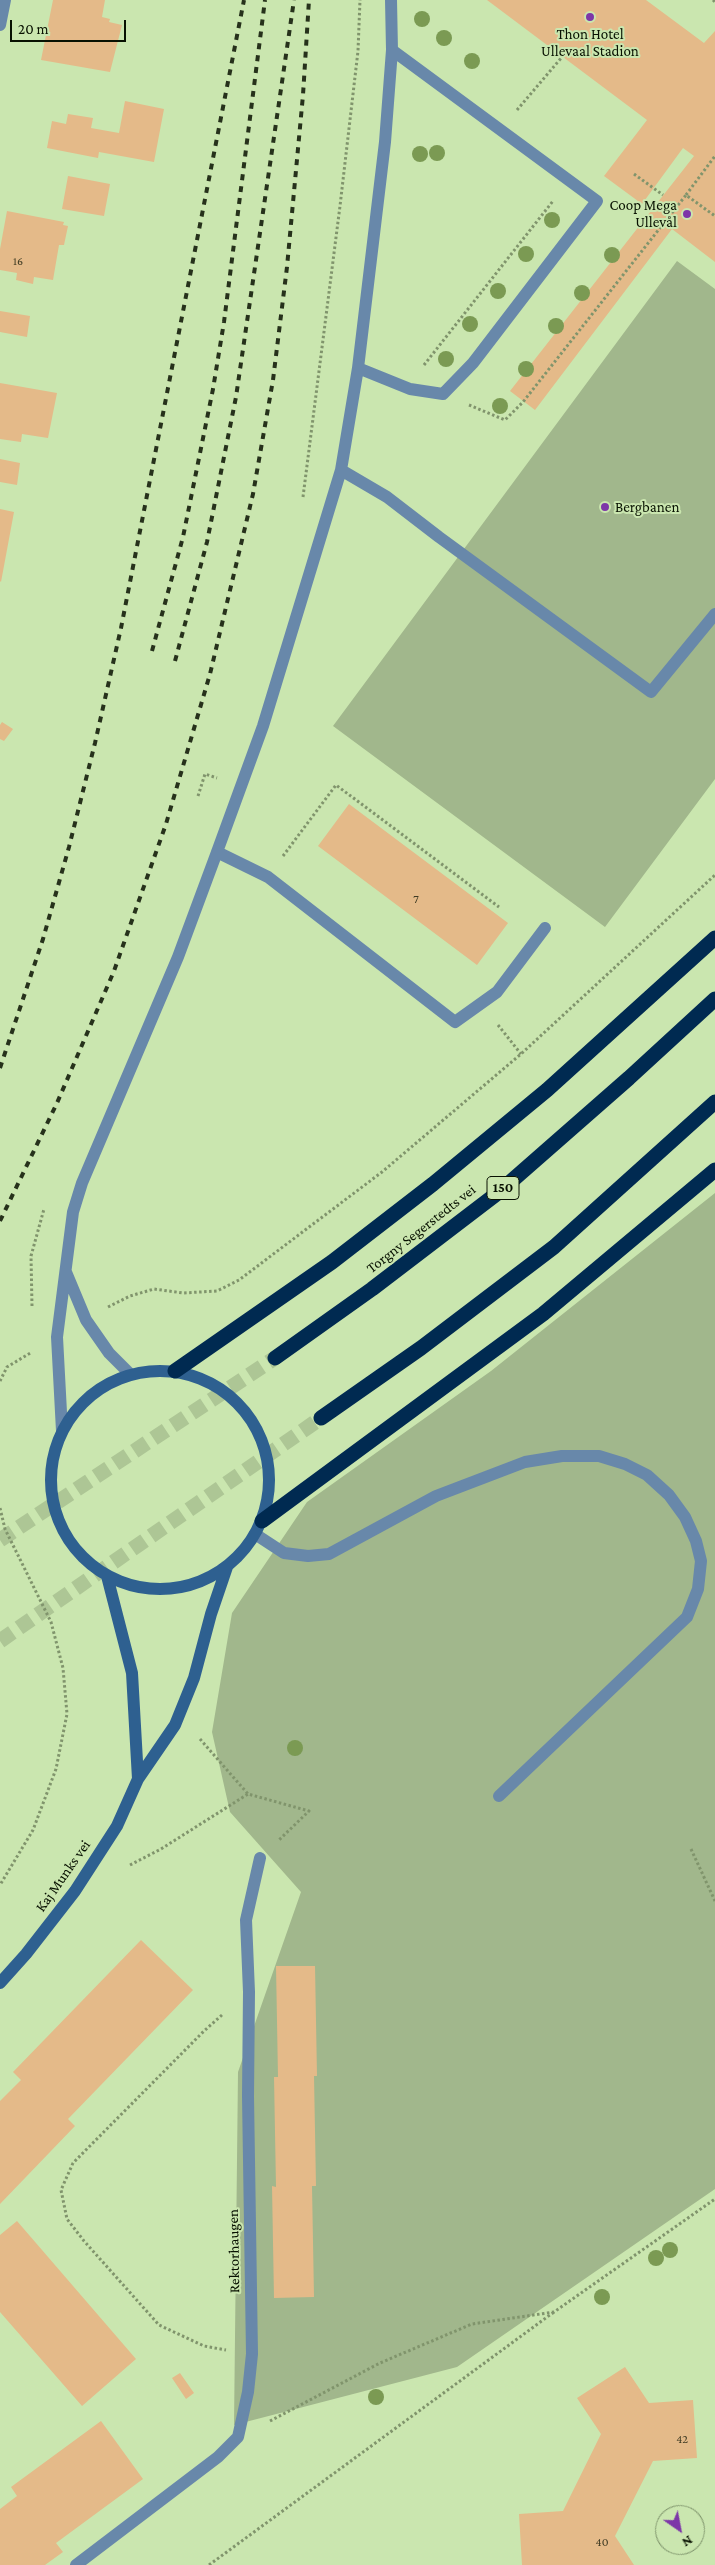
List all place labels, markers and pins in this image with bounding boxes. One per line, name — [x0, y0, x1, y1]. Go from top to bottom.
marker: Thon Hotel Ullevaal Stadion — [584, 11, 596, 23]
place label: Thon Hotel Ullevaal Stadion — [541, 25, 639, 60]
place label: Coop Mega Ullevål — [610, 196, 677, 231]
marker: Coop Mega Ullevål — [681, 208, 693, 220]
place label: Bergbanen — [615, 498, 679, 516]
marker: Bergbanen — [599, 501, 611, 513]

